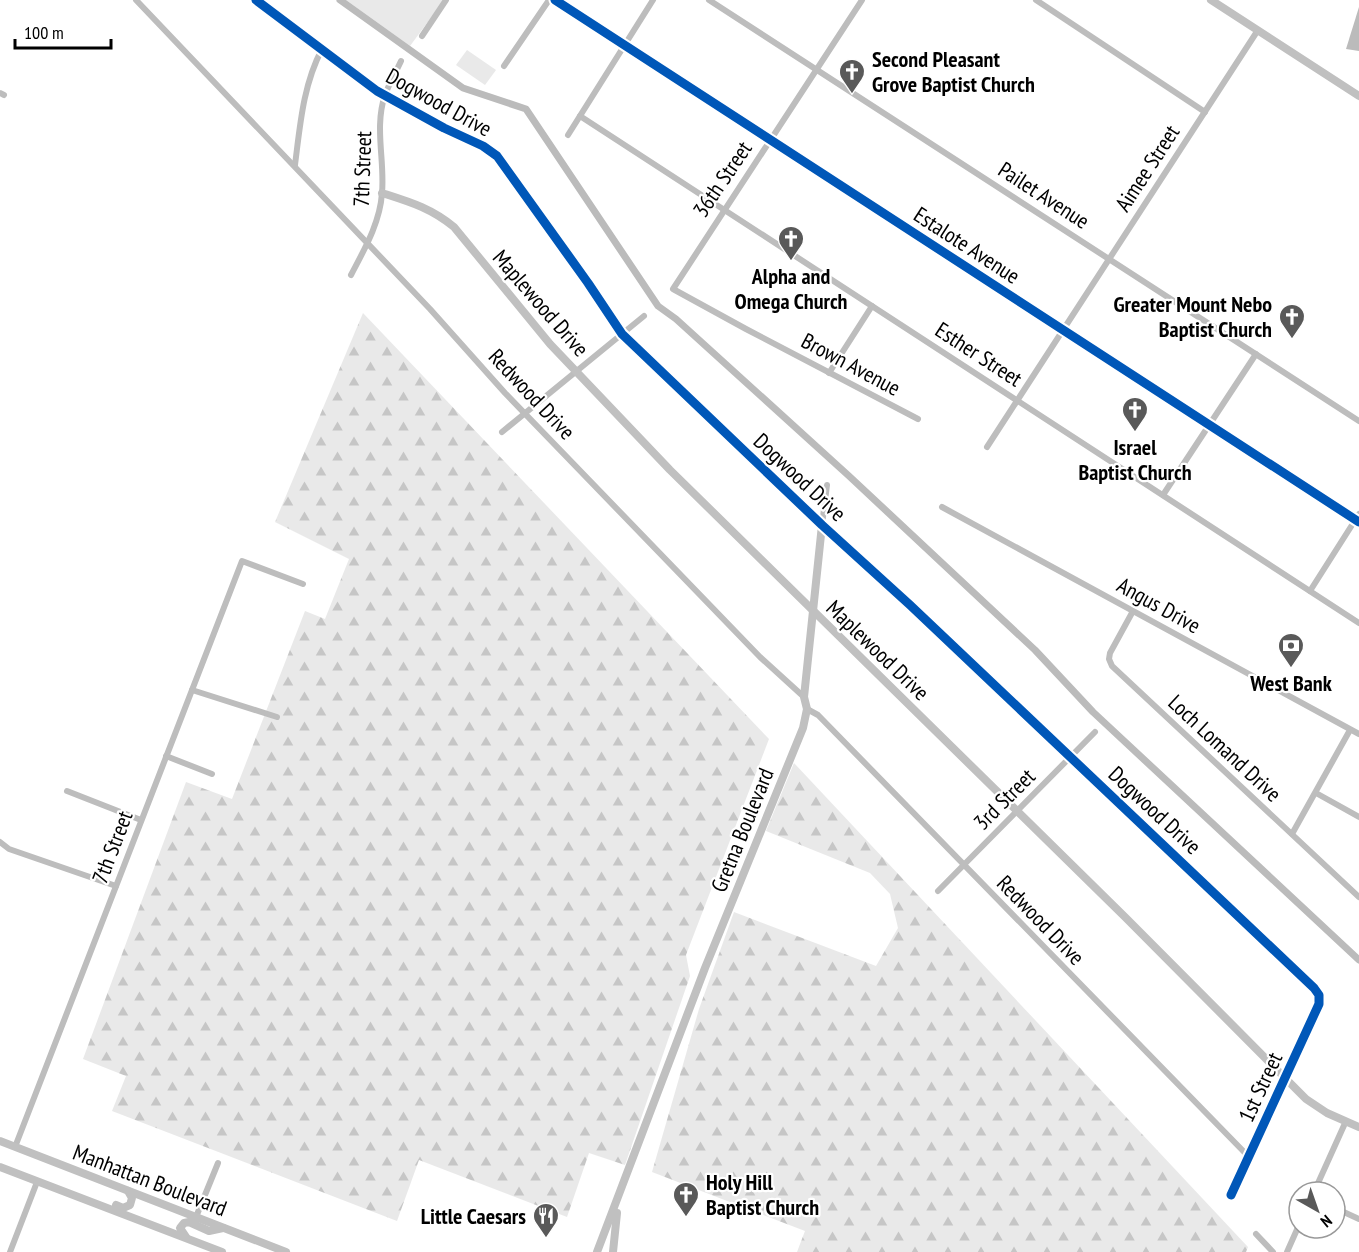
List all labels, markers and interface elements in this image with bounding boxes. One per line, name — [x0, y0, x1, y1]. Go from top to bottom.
scale bar — [15, 12, 111, 50]
text: 100 m — [24, 21, 64, 44]
place label: Second Pleasant Grove Baptist Church — [872, 45, 1035, 98]
church icon: Second Pleasant Grove Baptist Church — [837, 57, 867, 95]
street label: Dogwood Drive — [381, 62, 497, 142]
street label: Aimee Street — [1109, 119, 1185, 217]
street label: 7th Street — [347, 131, 377, 207]
street label: 36th Street — [686, 136, 758, 222]
street label: Pailet Avenue — [993, 155, 1095, 235]
street label: Estalote Avenue — [909, 200, 1025, 290]
church icon: Alpha and Omega Church — [776, 224, 806, 262]
street label: Maplewood Drive — [487, 244, 595, 362]
place label: Alpha and Omega Church — [734, 262, 848, 315]
place label: Greater Mount Nebo Baptist Church — [1113, 290, 1272, 343]
church icon: Greater Mount Nebo Baptist Church — [1277, 302, 1307, 340]
street label: Esther Street — [930, 316, 1028, 392]
street label: Brown Avenue — [797, 326, 905, 402]
street label: Redwood Drive — [483, 343, 581, 445]
church icon: Israel Baptist Church — [1120, 395, 1150, 433]
street label: Dogwood Drive — [748, 427, 852, 527]
place label: Israel Baptist Church — [1078, 433, 1192, 486]
street label: Angus Drive — [1112, 571, 1206, 639]
street label: Maplewood Drive — [821, 594, 935, 706]
bank icon: West Bank — [1276, 631, 1306, 669]
place label: West Bank — [1249, 669, 1333, 697]
street label: Loch Lomand Drive — [1163, 689, 1287, 807]
street label: Dogwood Drive — [1103, 760, 1207, 860]
street label: 3rd Street — [967, 762, 1041, 836]
street label: Gretna Boulevard — [704, 764, 780, 896]
street label: 7th Street — [85, 807, 139, 887]
street label: Redwood Drive — [991, 869, 1091, 971]
street label: 1st Street — [1232, 1048, 1288, 1126]
street label: Manhattan Boulevard — [69, 1138, 231, 1222]
place label: Holy Hill Baptist Church — [706, 1168, 819, 1221]
church icon: Holy Hill Baptist Church — [671, 1180, 701, 1218]
north arrow — [1287, 1180, 1347, 1240]
restaurant icon: Little Caesars — [531, 1201, 561, 1239]
place label: Little Caesars — [421, 1202, 526, 1230]
text: N — [1317, 1211, 1336, 1232]

